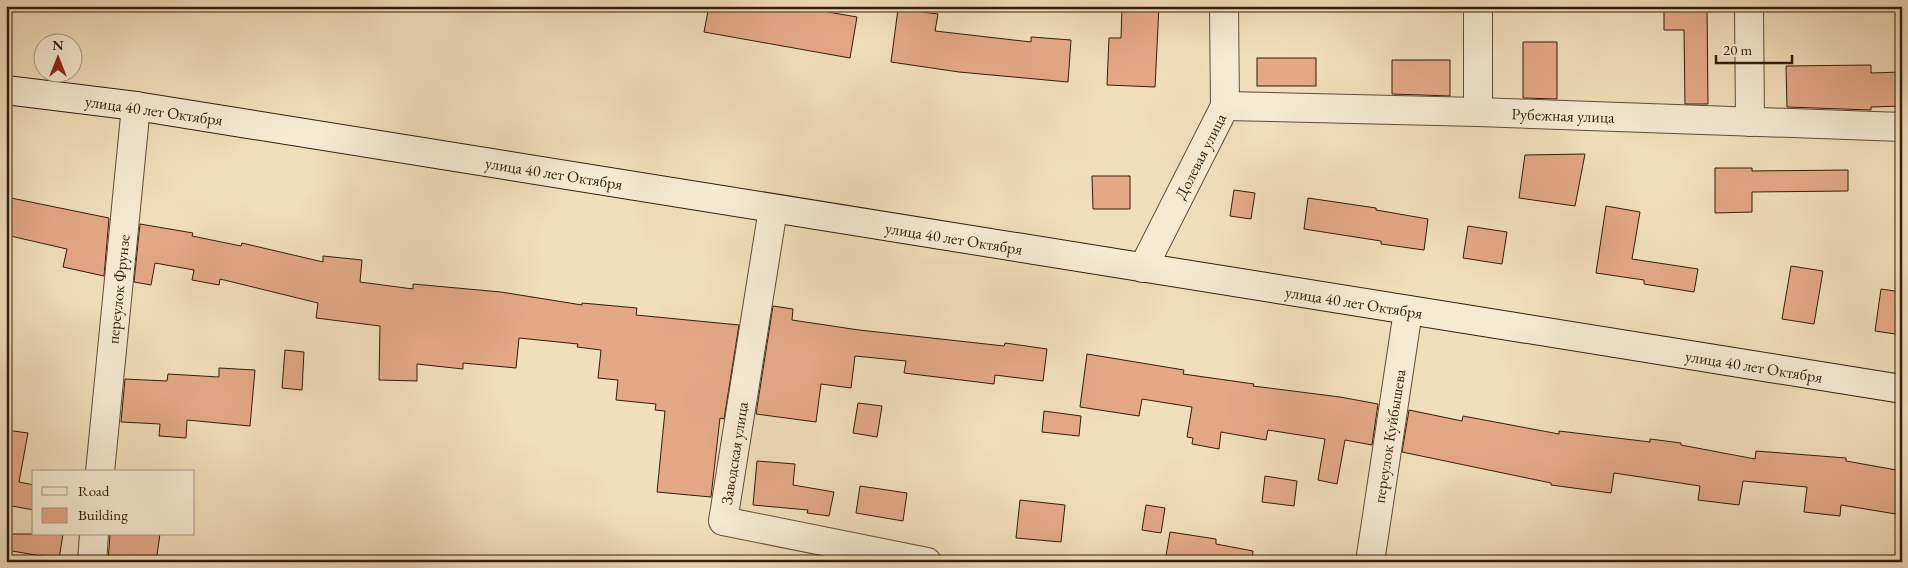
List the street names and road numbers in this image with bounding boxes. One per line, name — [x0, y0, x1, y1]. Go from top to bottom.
street label: улица 40 лет Октября — [84, 90, 224, 131]
street label: Рубежная улица — [1511, 103, 1615, 128]
street label: Долевая улица — [1170, 109, 1231, 203]
street label: улица 40 лет Октября — [484, 152, 624, 195]
street label: улица 40 лет Октября — [884, 217, 1024, 260]
street label: переулок Фрунзе — [102, 233, 135, 345]
street label: улица 40 лет Октября — [1284, 281, 1424, 324]
street label: улица 40 лет Октября — [1684, 345, 1824, 388]
street label: переулок Куйбышева — [1369, 367, 1411, 504]
street label: Заводская улица — [716, 400, 753, 506]

